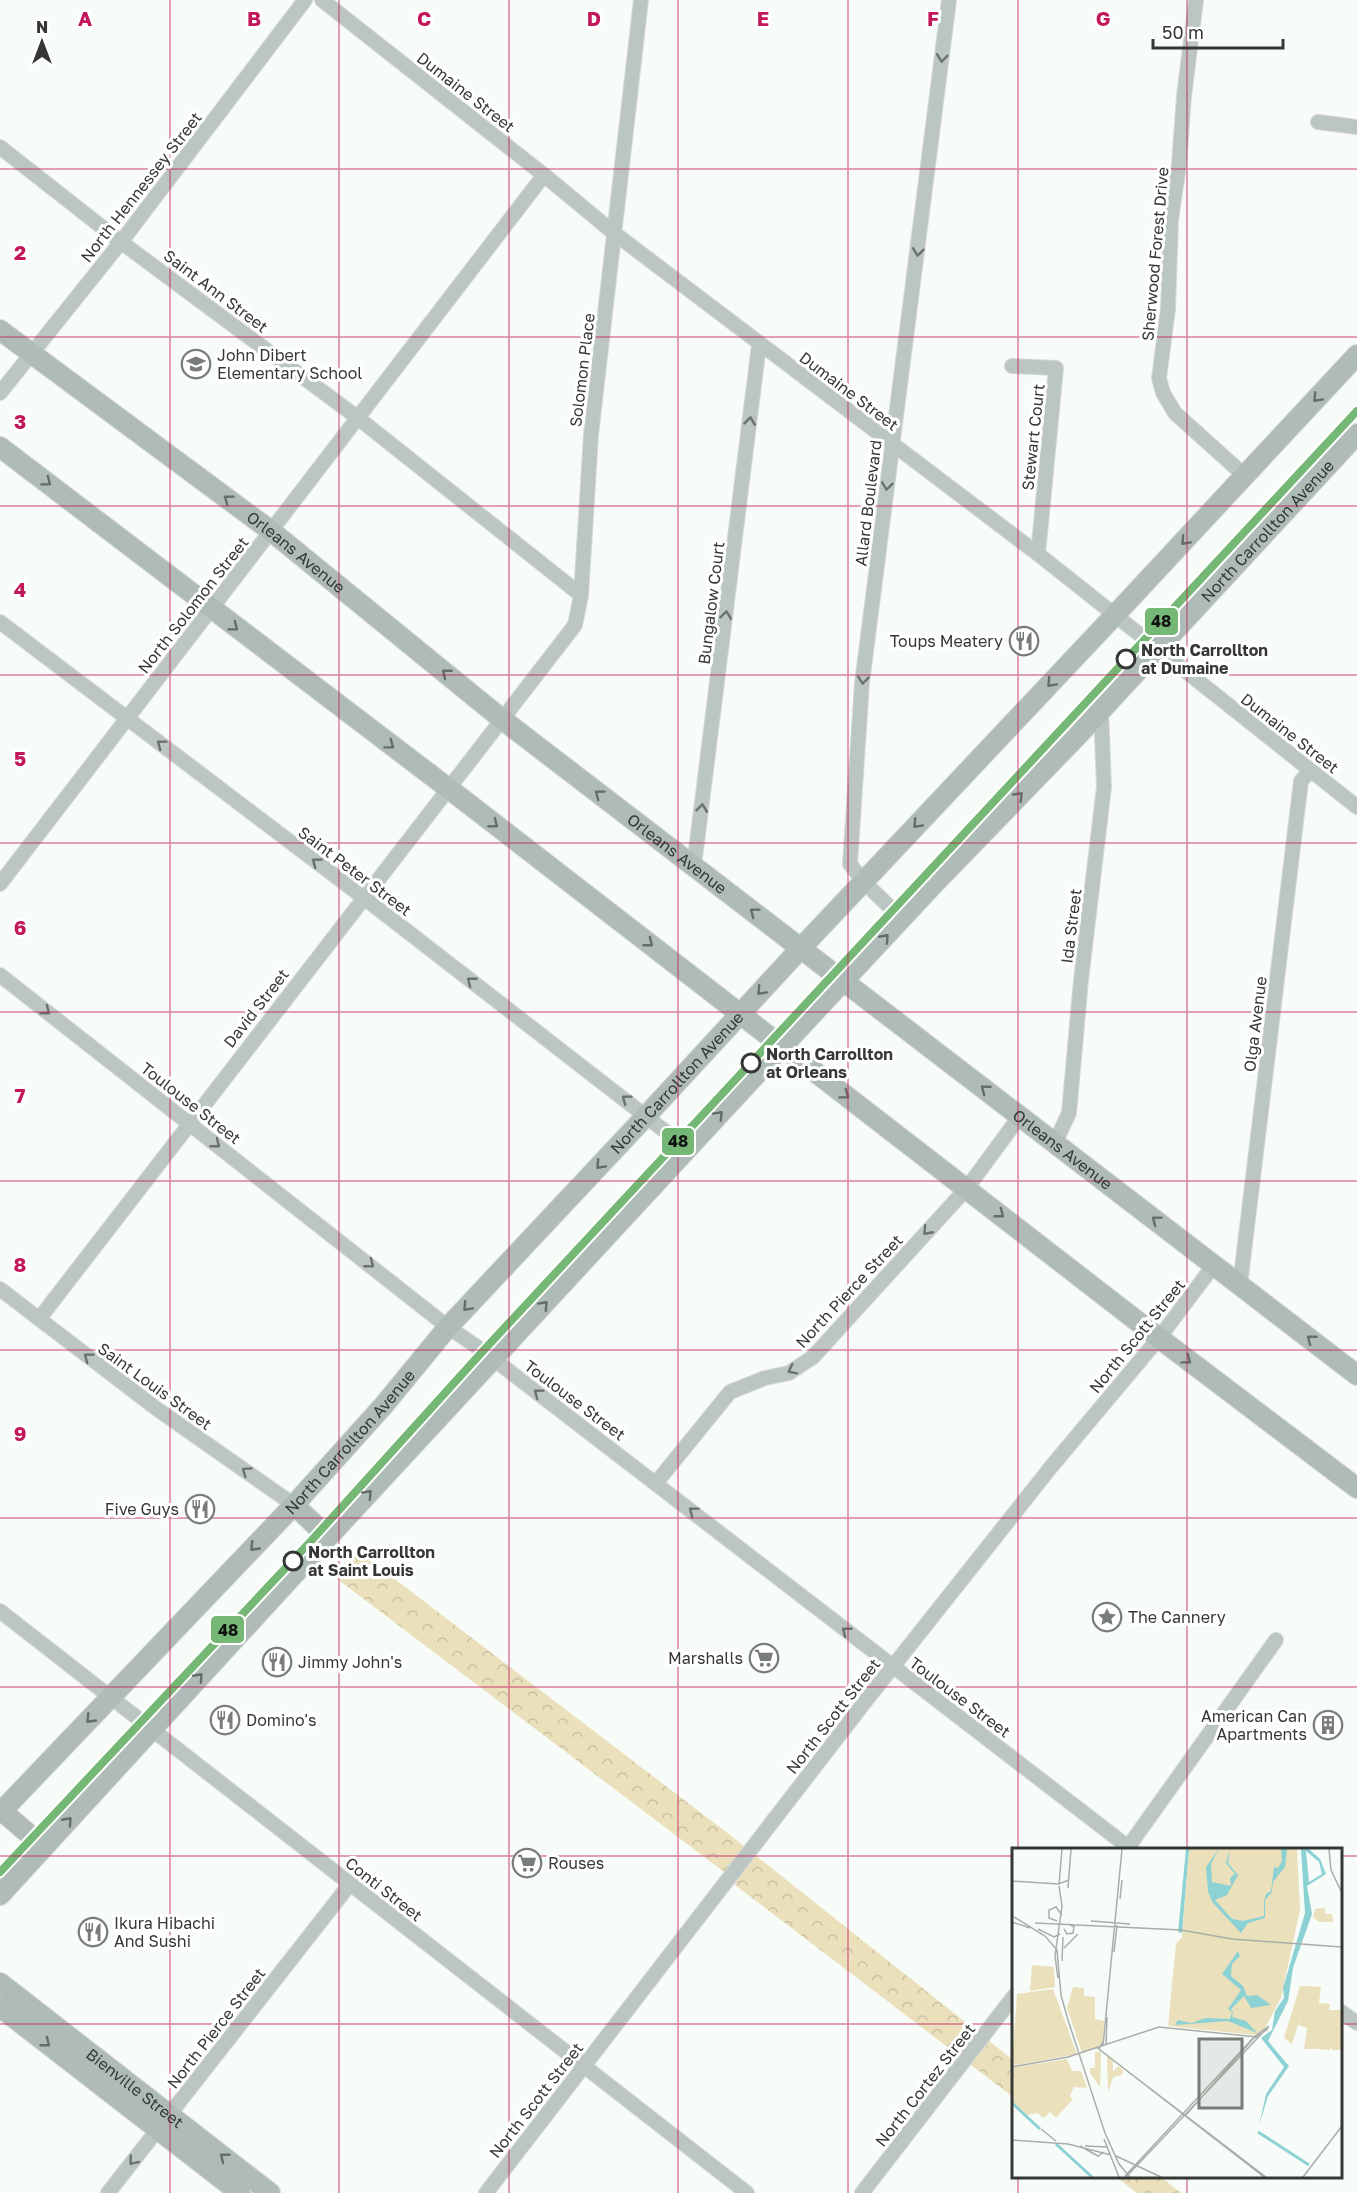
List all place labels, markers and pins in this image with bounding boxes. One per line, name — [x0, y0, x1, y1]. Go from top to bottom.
place label: John Dibert Elementary School — [217, 345, 362, 383]
school or university icon: John Dibert Elementary School — [180, 348, 212, 380]
restaurant icon: Toups Meatery — [1008, 625, 1040, 657]
place label: Toups Meatery — [890, 631, 1003, 651]
place label: North Carrollton at Dumaine — [1141, 640, 1268, 678]
marker: North Carrollton at Dumaine — [1116, 649, 1136, 669]
place label: North Carrollton at Orleans — [766, 1044, 893, 1082]
marker: North Carrollton at Orleans — [741, 1053, 761, 1073]
restaurant icon: Five Guys — [184, 1493, 216, 1525]
place label: Five Guys — [105, 1499, 179, 1519]
place label: North Carrollton at Saint Louis — [308, 1542, 435, 1580]
marker: North Carrollton at Saint Louis — [283, 1551, 303, 1571]
place icon: The Cannery — [1091, 1601, 1123, 1633]
place label: The Cannery — [1128, 1607, 1226, 1627]
supermarket icon: Marshalls — [748, 1642, 780, 1674]
restaurant icon: Jimmy John's — [261, 1646, 293, 1678]
place label: Marshalls — [668, 1648, 743, 1668]
place label: Jimmy John's — [298, 1652, 402, 1672]
restaurant icon: Domino's — [209, 1704, 241, 1736]
place label: American Can Apartments — [1201, 1706, 1307, 1744]
building icon: American Can Apartments — [1312, 1709, 1344, 1741]
place label: Domino's — [246, 1710, 317, 1730]
supermarket icon: Rouses — [511, 1847, 543, 1879]
place label: Rouses — [548, 1853, 604, 1873]
place label: Ikura Hibachi And Sushi — [114, 1913, 215, 1951]
restaurant icon: Ikura Hibachi And Sushi — [77, 1916, 109, 1948]

